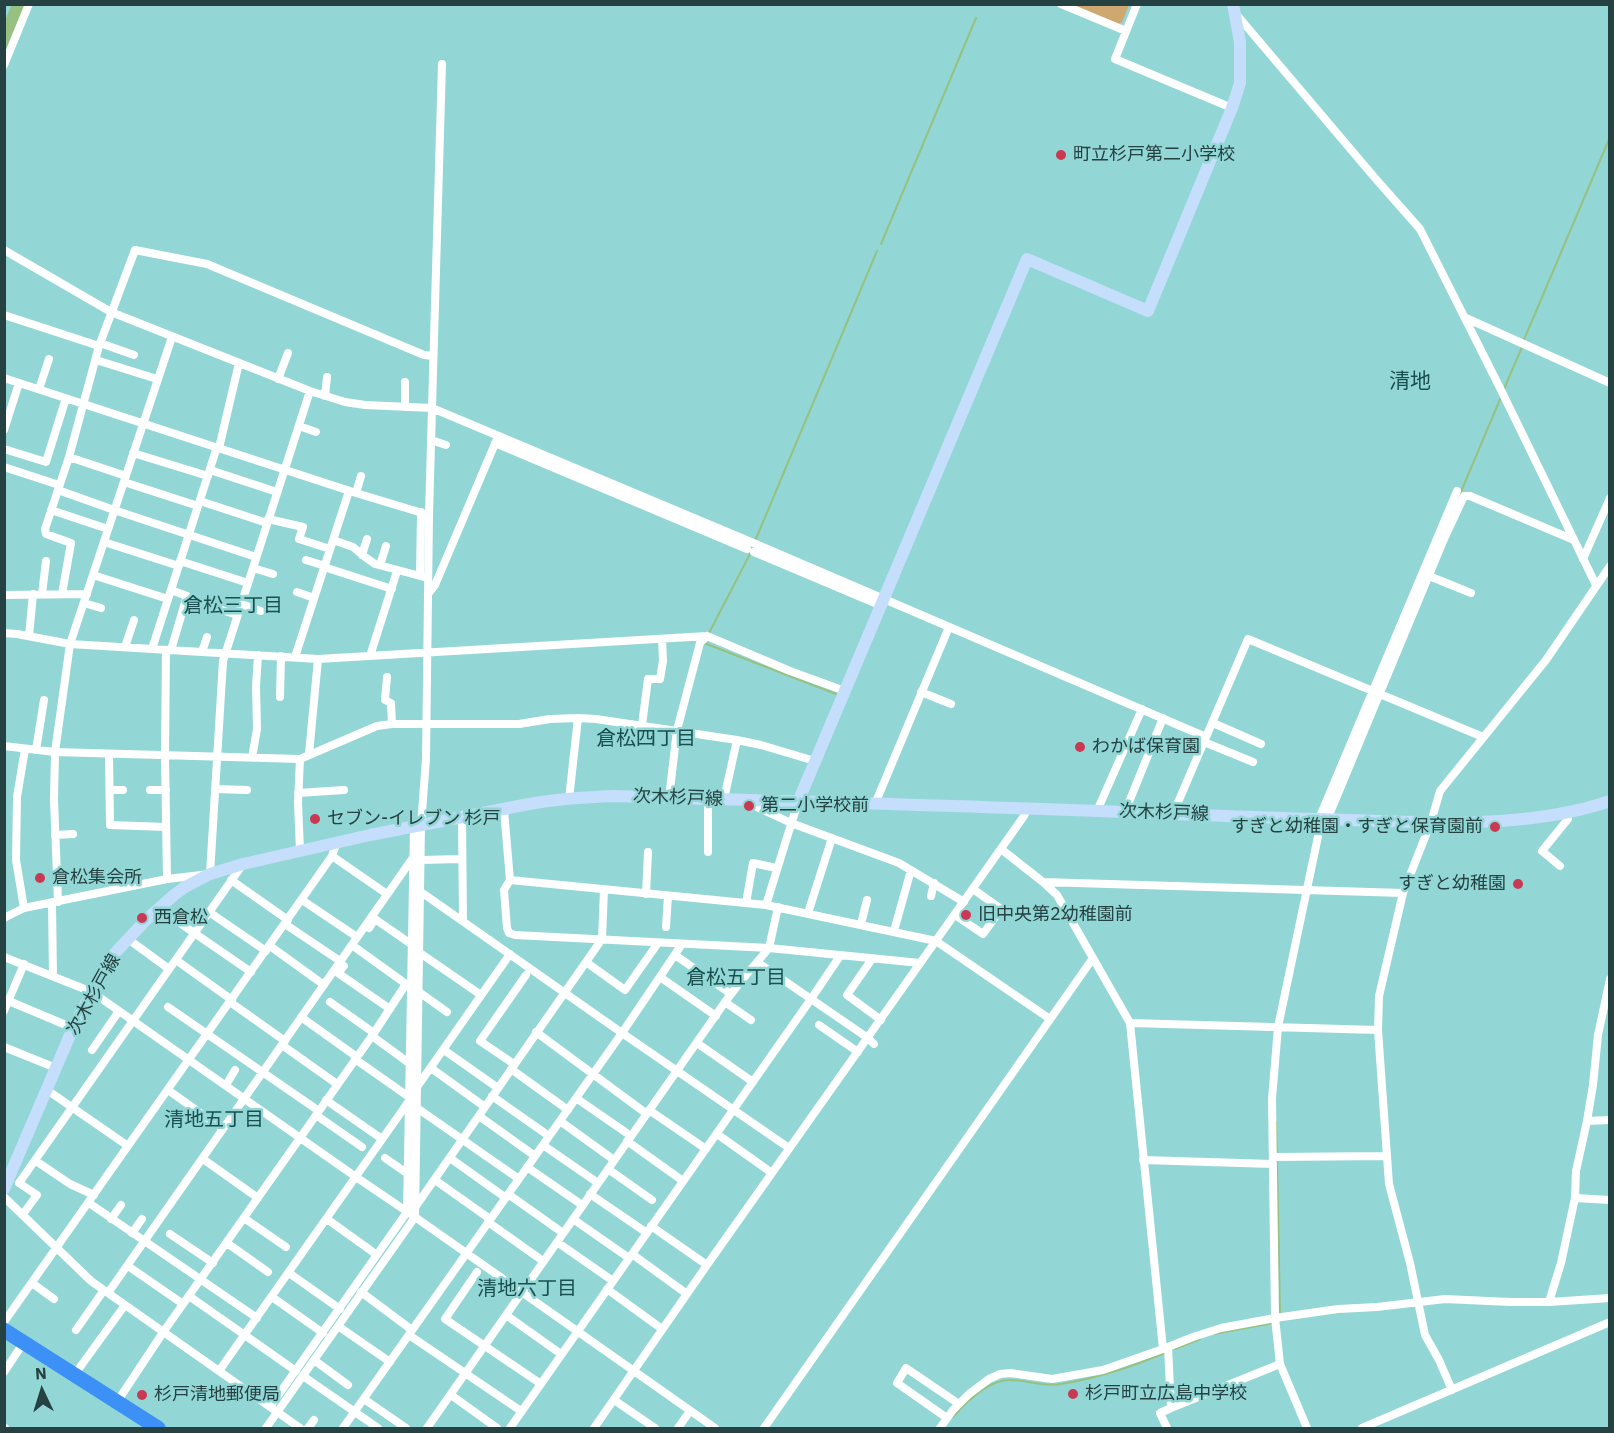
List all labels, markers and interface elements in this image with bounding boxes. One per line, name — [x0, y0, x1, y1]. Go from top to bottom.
place label: 町立杉戸第二小学校 — [1073, 144, 1235, 166]
marker: 町立杉戸第二小学校 — [1054, 148, 1068, 162]
district label: 清地 — [1389, 369, 1431, 395]
district label: 倉松三丁目 — [183, 594, 283, 618]
district label: 倉松四丁目 — [596, 727, 696, 751]
place label: わかば保育園 — [1092, 736, 1200, 758]
marker: わかば保育園 — [1073, 740, 1087, 754]
street label: 次木杉戸線 — [633, 786, 723, 810]
place label: 第二小学校前 — [761, 795, 869, 817]
marker: 第二小学校前 — [742, 799, 756, 813]
street label: 次木杉戸線 — [1119, 801, 1209, 825]
place label: セブン-イレブン 杉戸 — [327, 808, 500, 830]
marker: セブン-イレブン 杉戸 — [308, 812, 322, 826]
place label: すぎと幼稚園・すぎと保育園前 — [1231, 816, 1483, 838]
marker: すぎと幼稚園・すぎと保育園前 — [1488, 820, 1502, 834]
place label: 倉松集会所 — [52, 867, 142, 889]
marker: 倉松集会所 — [33, 871, 47, 885]
place label: すぎと幼稚園 — [1398, 873, 1506, 895]
marker: すぎと幼稚園 — [1511, 877, 1525, 891]
place label: 旧中央第2幼稚園前 — [978, 904, 1133, 926]
place label: 西倉松 — [154, 907, 208, 929]
marker: 旧中央第2幼稚園前 — [959, 908, 973, 922]
marker: 西倉松 — [135, 911, 149, 925]
street label: 次木杉戸線 — [63, 950, 125, 1040]
district label: 倉松五丁目 — [686, 966, 786, 990]
district label: 清地五丁目 — [164, 1108, 264, 1132]
district label: 清地六丁目 — [477, 1277, 577, 1301]
north arrow — [12, 1361, 72, 1421]
text: N — [34, 1363, 47, 1383]
place label: 杉戸町立広島中学校 — [1085, 1383, 1247, 1405]
place label: 杉戸清地郵便局 — [154, 1384, 280, 1406]
marker: 杉戸町立広島中学校 — [1066, 1387, 1080, 1401]
marker: 杉戸清地郵便局 — [135, 1388, 149, 1402]

